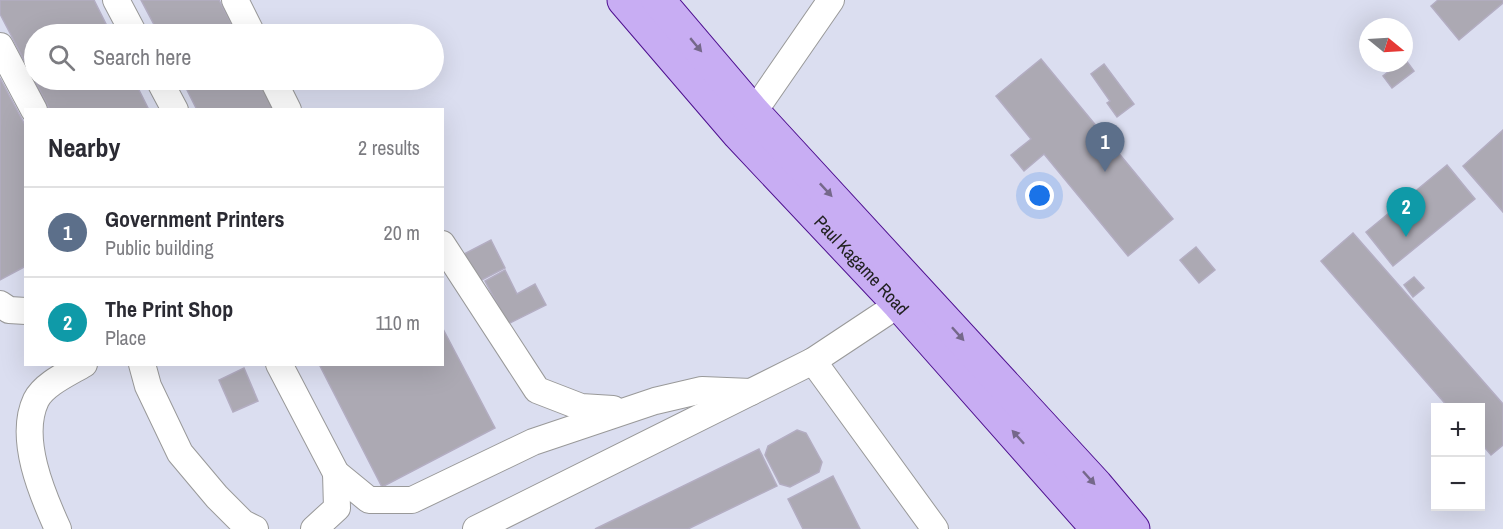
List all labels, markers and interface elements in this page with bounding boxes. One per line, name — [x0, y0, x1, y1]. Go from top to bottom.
north arrow — [1359, 18, 1413, 72]
search box — [24, 24, 444, 90]
one-way arrow — [689, 37, 702, 52]
icon: search — [45, 41, 78, 74]
text: Search here — [93, 42, 191, 72]
pin: 1 — [1086, 122, 1124, 172]
text: Nearby — [48, 130, 120, 165]
text: 2 results — [358, 134, 420, 161]
your location — [1025, 181, 1054, 210]
one-way arrow — [819, 183, 833, 198]
pin: 2 — [1386, 188, 1426, 237]
text: Government Printers — [105, 204, 284, 234]
street label: Paul Kagame Road — [809, 209, 915, 320]
text: 1 — [63, 219, 72, 246]
text: 20 m — [384, 219, 420, 246]
text: Public building — [105, 234, 214, 261]
text: The Print Shop — [105, 294, 233, 324]
text: 2 — [63, 309, 72, 336]
text: 110 m — [376, 309, 420, 336]
text: Place — [105, 324, 146, 351]
one-way arrow — [951, 326, 965, 341]
map controls — [1431, 403, 1485, 511]
button: + — [1431, 403, 1485, 457]
one-way arrow — [1012, 430, 1025, 445]
button: − — [1431, 457, 1485, 511]
one-way arrow — [1082, 470, 1096, 485]

